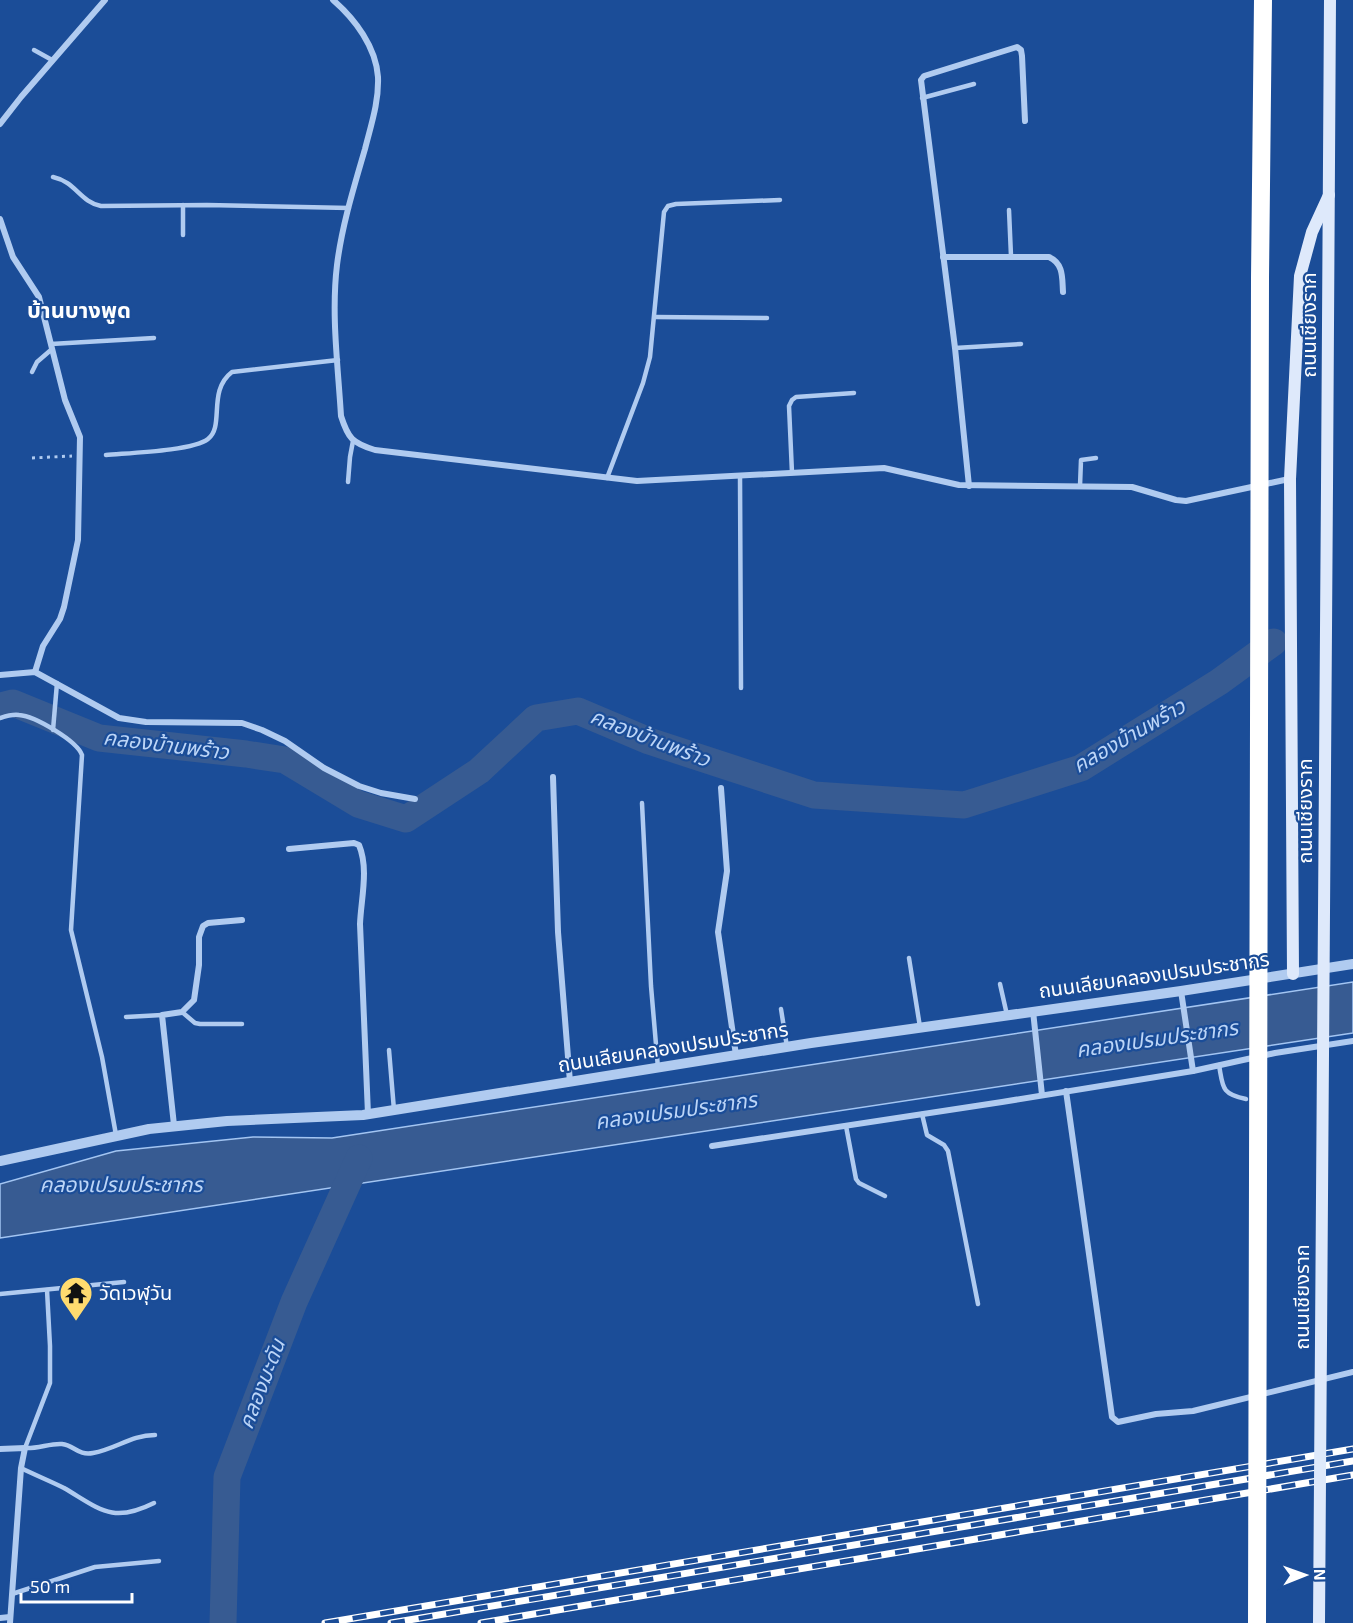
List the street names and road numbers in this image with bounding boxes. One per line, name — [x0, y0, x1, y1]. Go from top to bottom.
street label: ถนนเชียงราก — [1296, 272, 1320, 378]
street label: ถนนเชียงราก — [1292, 758, 1316, 864]
street label: ถนนเลียบคลองเปรมประชากร — [1037, 946, 1271, 1002]
street label: ถนนเลียบคลองเปรมประชากร — [556, 1016, 790, 1076]
street label: ถนนเชียงราก — [1289, 1244, 1313, 1350]

